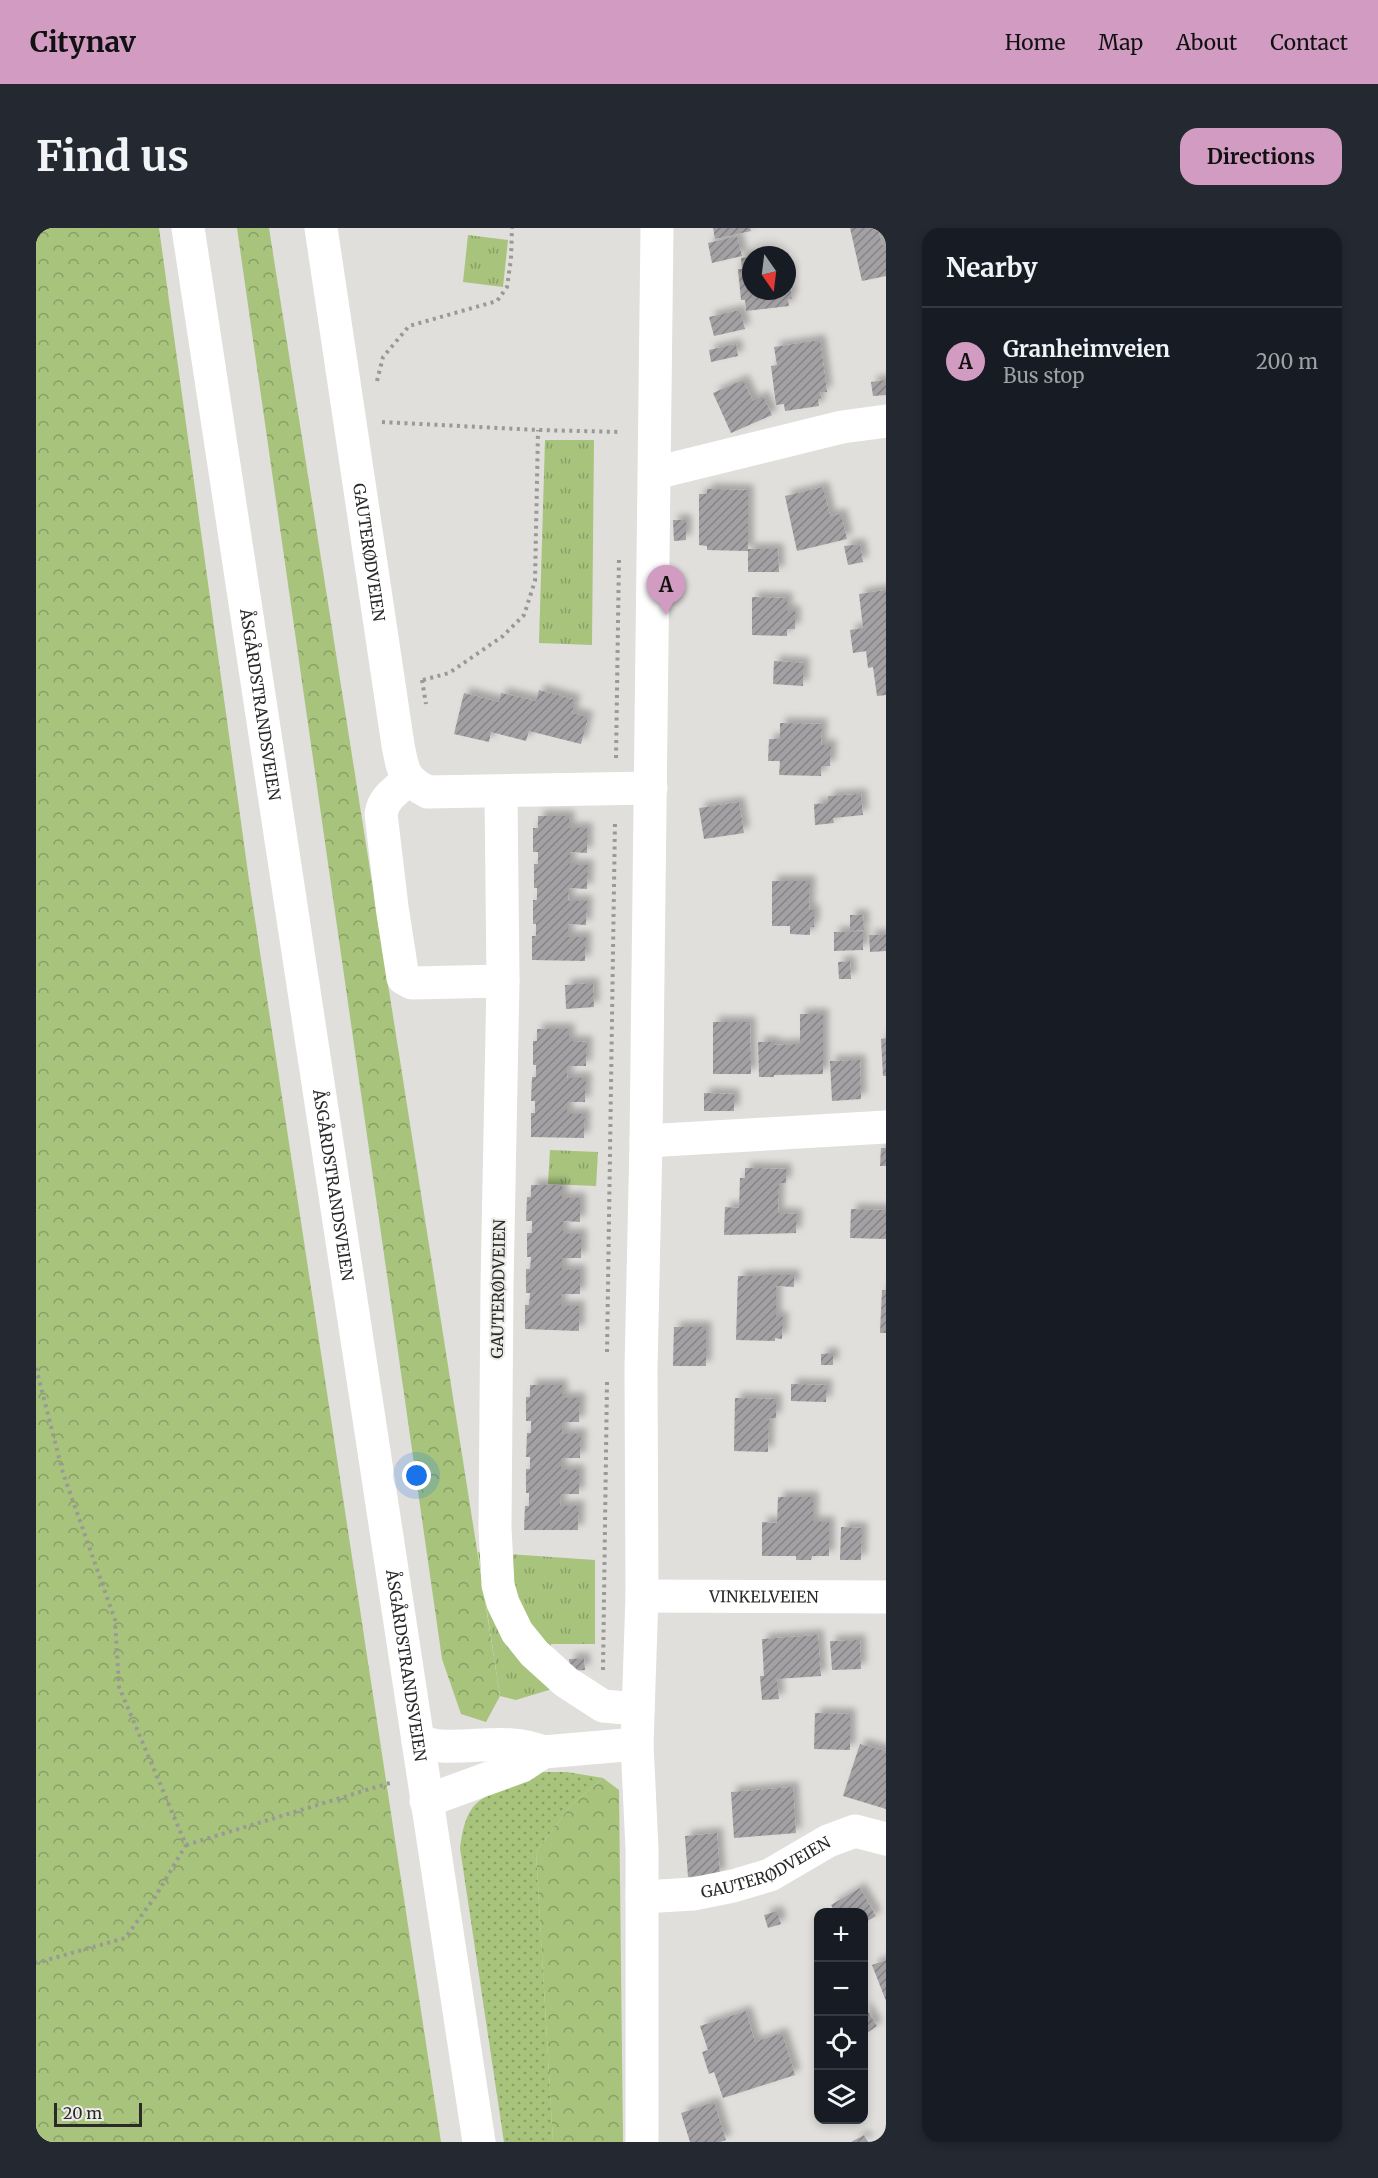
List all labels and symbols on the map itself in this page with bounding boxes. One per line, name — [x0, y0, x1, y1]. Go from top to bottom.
north arrow — [742, 246, 796, 300]
street label: GAUTERØDVEIEN — [349, 482, 390, 623]
pin: A — [646, 566, 686, 615]
street label: ÅSGÅRDSTRANDSVEIEN — [236, 606, 285, 802]
street label: ÅSGÅRDSTRANDSVEIEN — [309, 1087, 358, 1283]
street label: GAUTERØDVEIEN — [487, 1219, 509, 1359]
your location — [402, 1461, 431, 1490]
street label: ÅSGÅRDSTRANDSVEIEN — [382, 1567, 431, 1763]
street label: VINKELVEIEN — [708, 1586, 819, 1607]
street label: GAUTERØDVEIEN — [699, 1832, 834, 1902]
scale bar — [54, 2100, 142, 2128]

